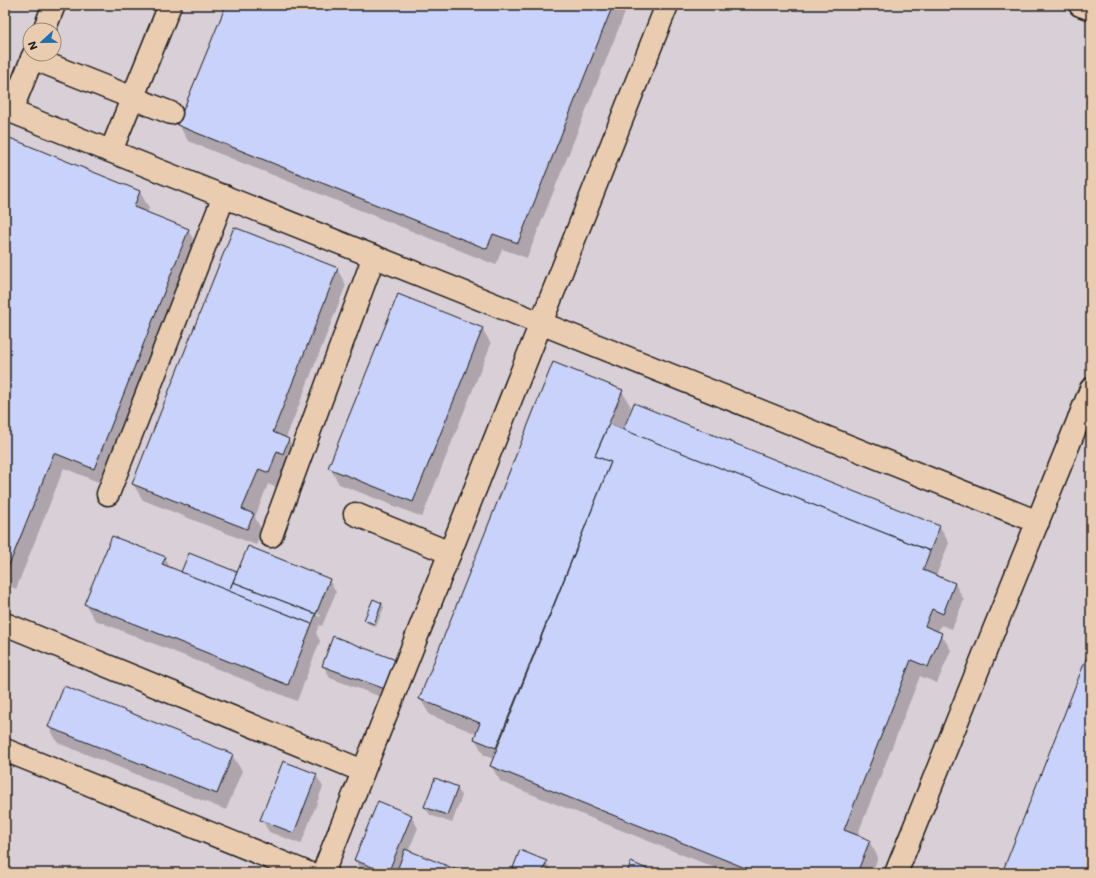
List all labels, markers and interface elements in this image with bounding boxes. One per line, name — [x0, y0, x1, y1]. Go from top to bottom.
north arrow — [22, 22, 62, 62]
text: N — [24, 39, 41, 53]

